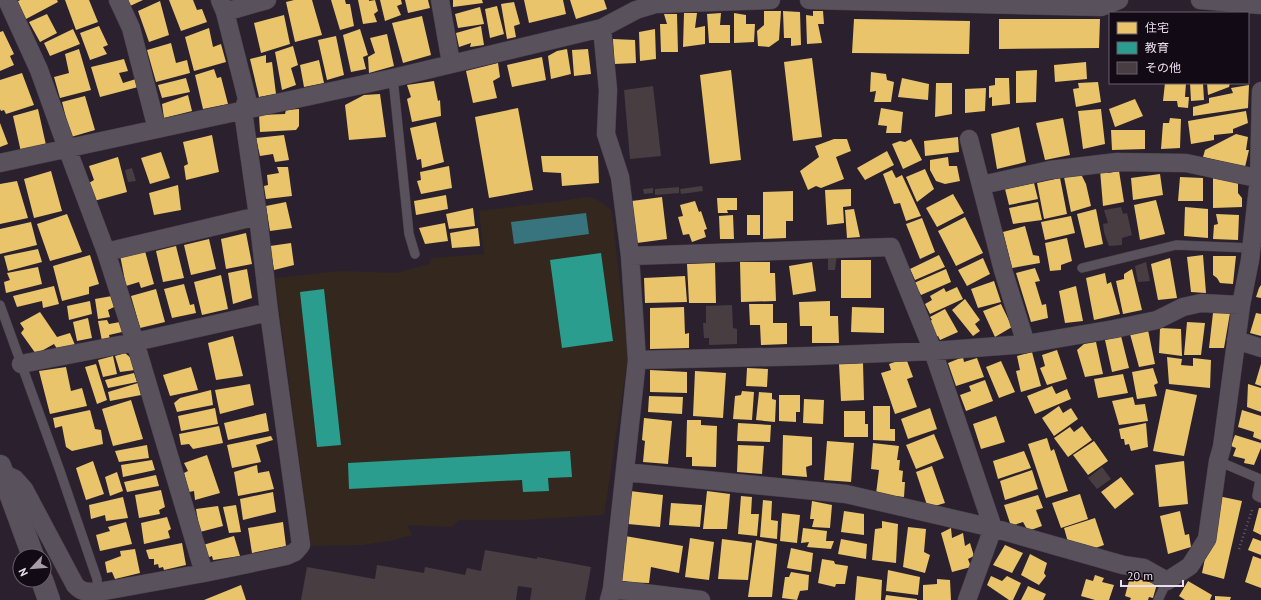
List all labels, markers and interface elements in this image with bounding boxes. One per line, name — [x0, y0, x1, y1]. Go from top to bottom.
legend — [1109, 12, 1249, 84]
text: 住宅 — [1145, 20, 1169, 35]
text: 教育 — [1145, 40, 1169, 55]
text: その他 — [1145, 60, 1181, 75]
north arrow — [12, 548, 52, 588]
scale bar — [1121, 562, 1183, 588]
text: N — [15, 566, 31, 579]
text: 20 m — [1127, 568, 1153, 583]

